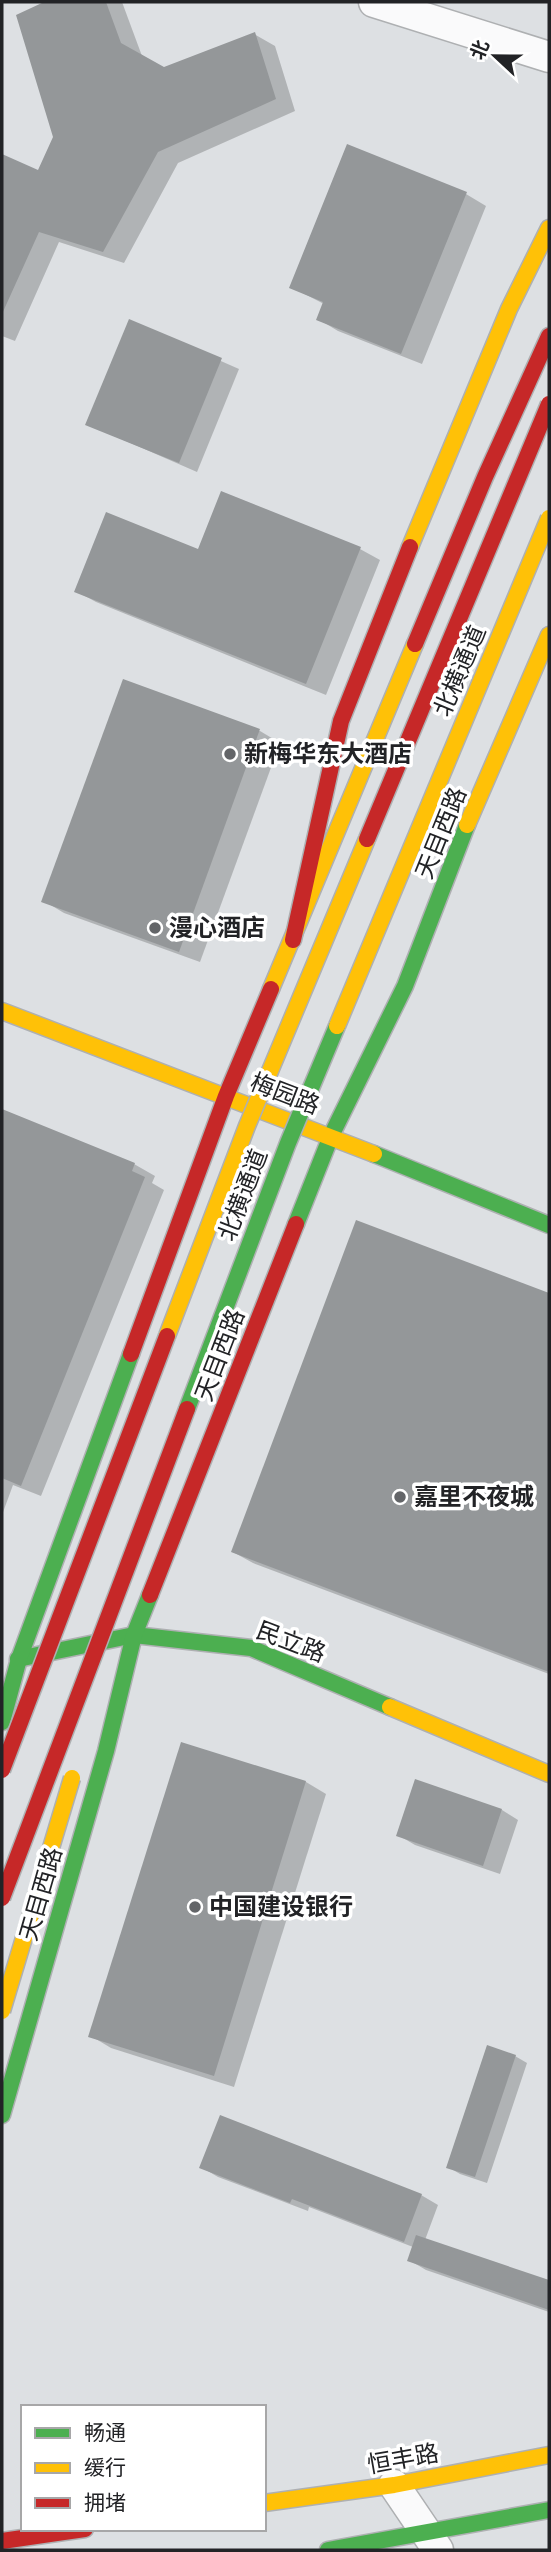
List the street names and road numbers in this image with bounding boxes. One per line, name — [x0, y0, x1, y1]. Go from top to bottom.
street label: 北横通道 — [428, 621, 492, 721]
street label: 天目西路 — [410, 783, 472, 883]
street label: 梅园路 — [246, 1068, 324, 1120]
street label: 北横通道 — [213, 1145, 273, 1245]
street label: 天目西路 — [190, 1305, 250, 1405]
street label: 民立路 — [252, 1616, 330, 1668]
street label: 天目西路 — [14, 1844, 68, 1944]
street label: 恒丰路 — [365, 2439, 441, 2479]

